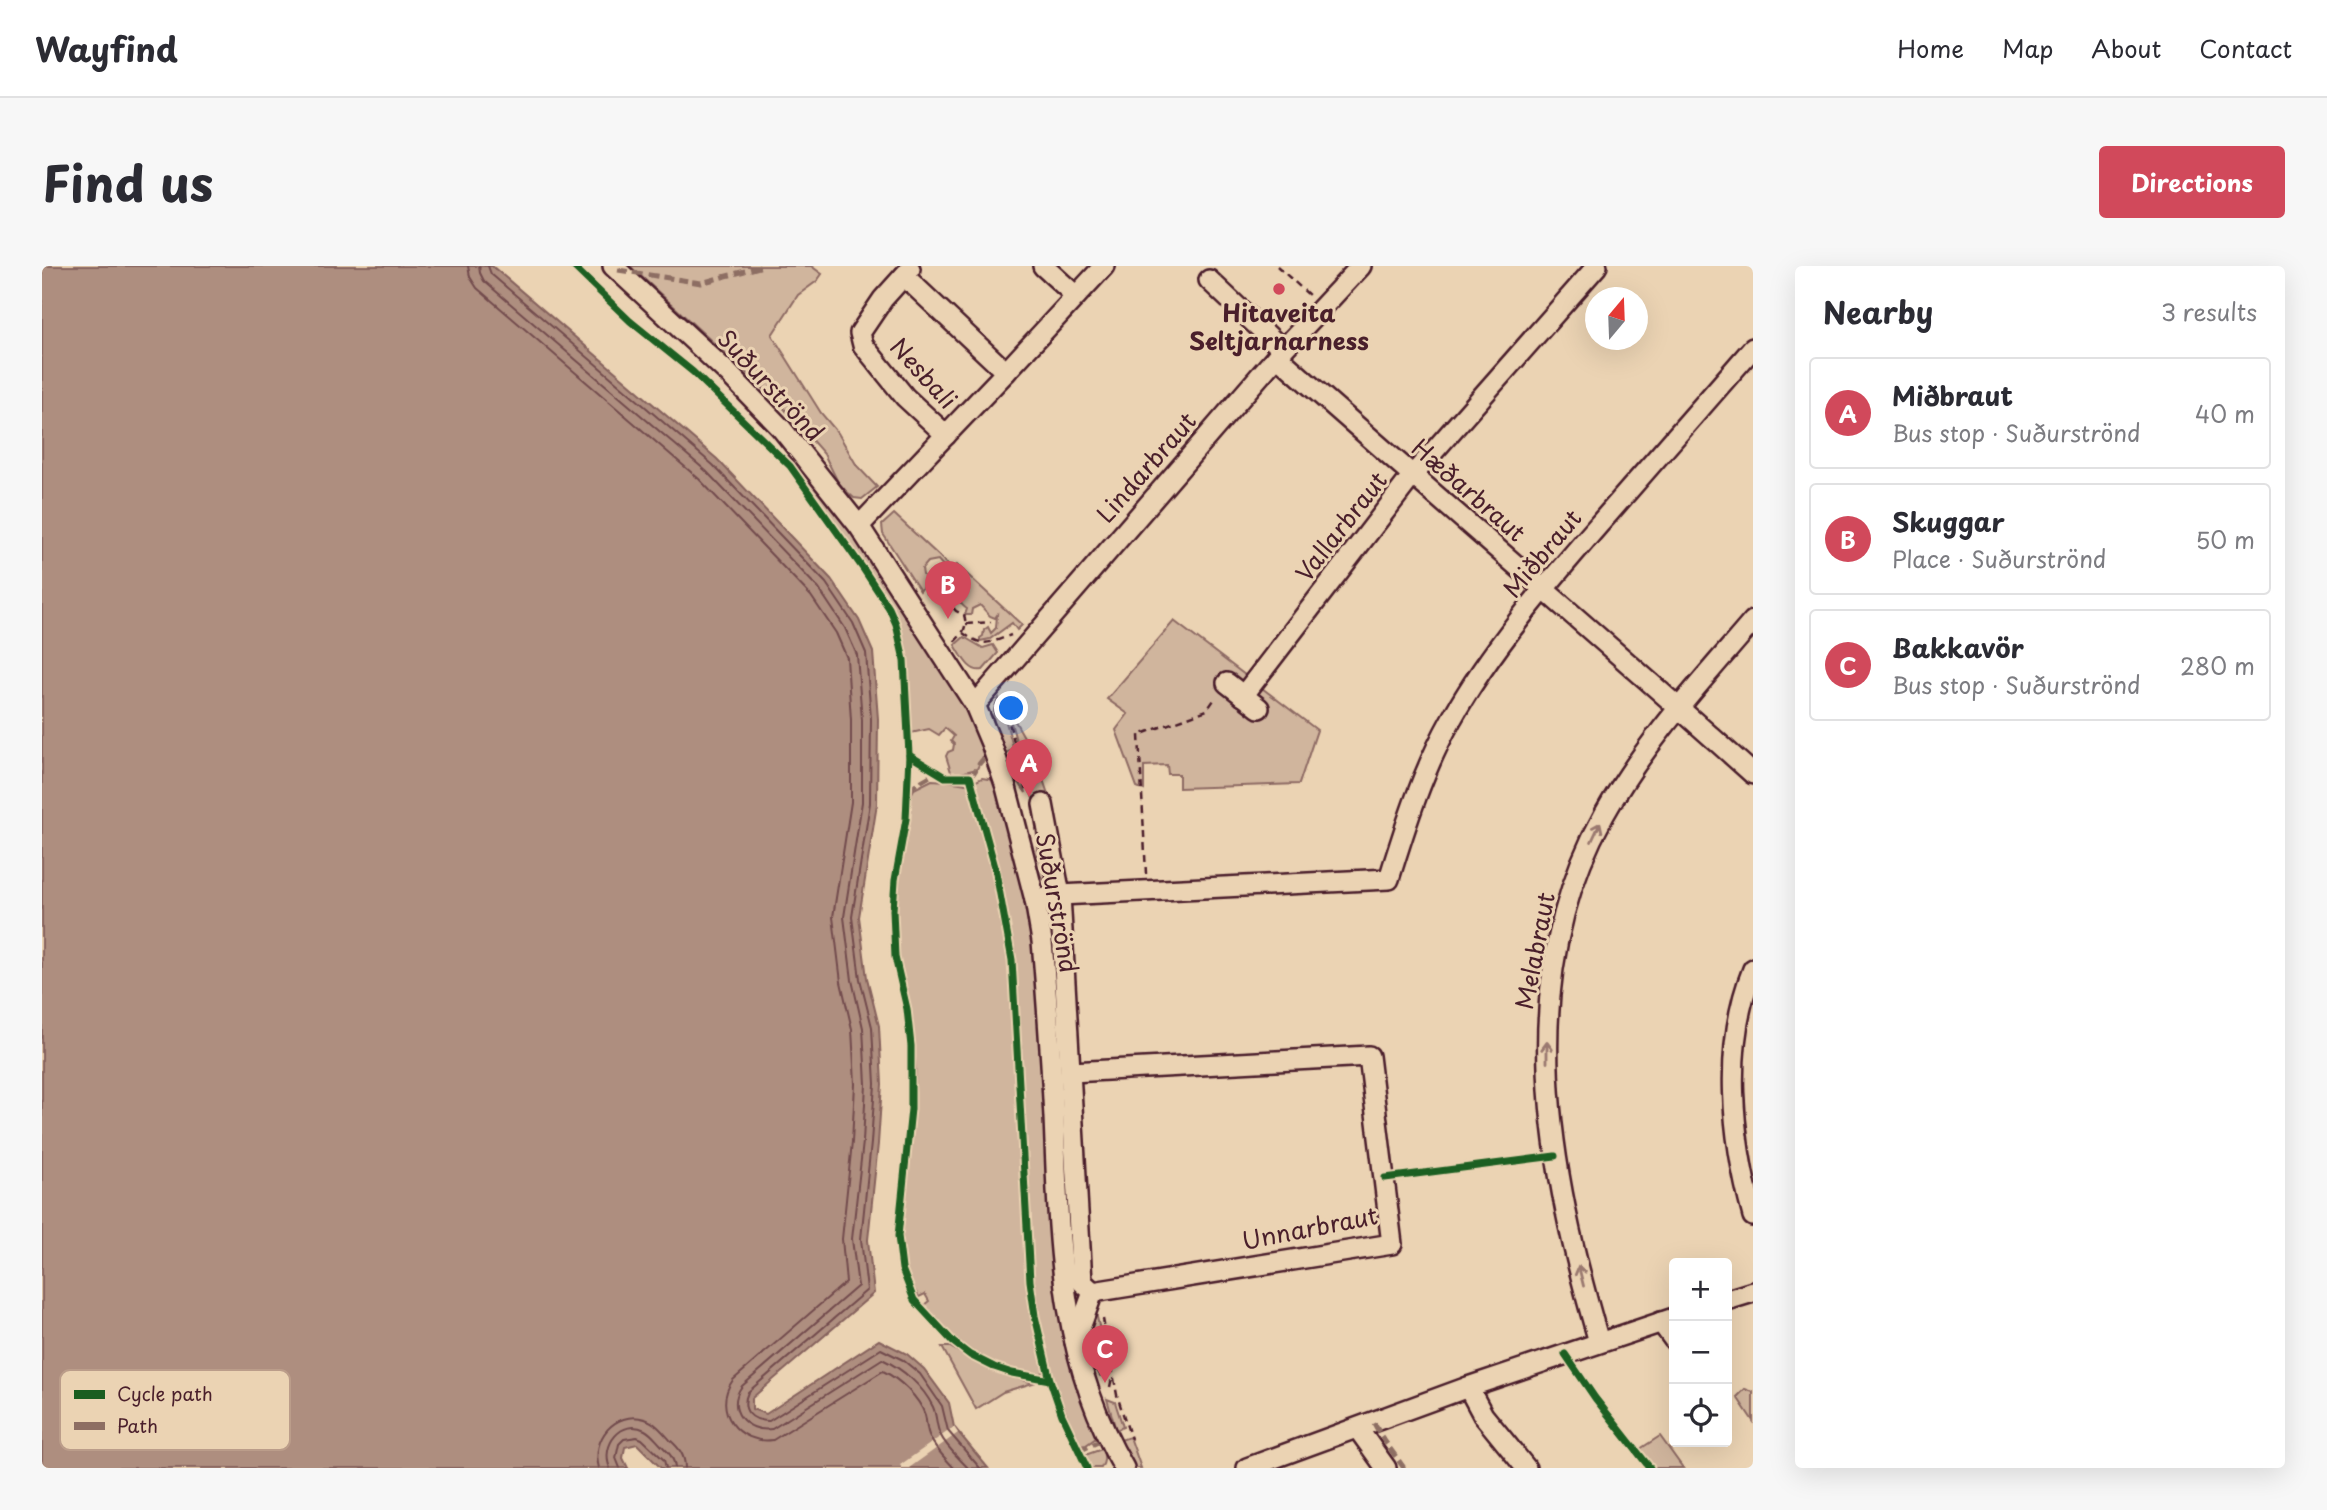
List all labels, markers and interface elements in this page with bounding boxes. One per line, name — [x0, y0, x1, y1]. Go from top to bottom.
text: Wayfind — [35, 23, 178, 73]
text: Home — [1897, 30, 1964, 66]
text: Map — [2002, 30, 2053, 66]
text: About — [2091, 30, 2161, 66]
text: Contact — [2199, 30, 2292, 66]
text: Find us — [42, 145, 213, 219]
button: Directions — [2099, 146, 2285, 218]
marker: Hitaveita Seltjarnarness — [1271, 281, 1287, 297]
north arrow — [1585, 287, 1648, 350]
text: Nearby — [1823, 289, 1933, 334]
place label: Hitaveita Seltjarnarness — [1189, 294, 1369, 358]
text: 3 results — [2161, 294, 2257, 329]
street label: Suðurströnd — [710, 321, 833, 449]
street label: Nesbali — [883, 329, 966, 416]
text: Miðbraut — [1892, 376, 2013, 415]
text: A — [1839, 396, 1857, 431]
text: 40 m — [2195, 396, 2255, 431]
street label: Lindarbraut — [1087, 403, 1204, 530]
text: Bus stop · Suðurströnd — [1892, 415, 2141, 450]
street label: Hæðarbraut — [1404, 430, 1534, 549]
street label: Vallarbraut — [1286, 463, 1395, 588]
street label: Miðbraut — [1494, 500, 1589, 605]
text: Skuggar — [1892, 502, 2005, 541]
text: B — [1840, 522, 1856, 557]
text: 50 m — [2195, 522, 2255, 557]
text: Place · Suðurströnd — [1892, 541, 2106, 576]
pin: B — [925, 561, 971, 619]
text: Bakkavör — [1892, 628, 2024, 667]
text: C — [1839, 648, 1857, 683]
text: 280 m — [2180, 648, 2255, 683]
text: Bus stop · Suðurströnd — [1892, 667, 2141, 702]
your location — [994, 691, 1028, 725]
pin: A — [1006, 739, 1052, 797]
one-way arrow — [1590, 821, 1603, 843]
street label: Suðurströnd — [1028, 830, 1088, 975]
street label: Melabraut — [1505, 889, 1563, 1012]
one-way arrow — [1540, 1040, 1554, 1063]
street label: Unnarbraut — [1239, 1196, 1381, 1258]
map controls — [1669, 1258, 1732, 1447]
button: + — [1669, 1258, 1732, 1321]
one-way arrow — [1574, 1265, 1587, 1288]
button: − — [1669, 1321, 1732, 1384]
pin: C — [1082, 1325, 1128, 1383]
legend — [60, 1370, 290, 1450]
text: Cycle path — [117, 1379, 213, 1407]
button: locate — [1669, 1384, 1732, 1447]
text: Path — [117, 1411, 158, 1439]

